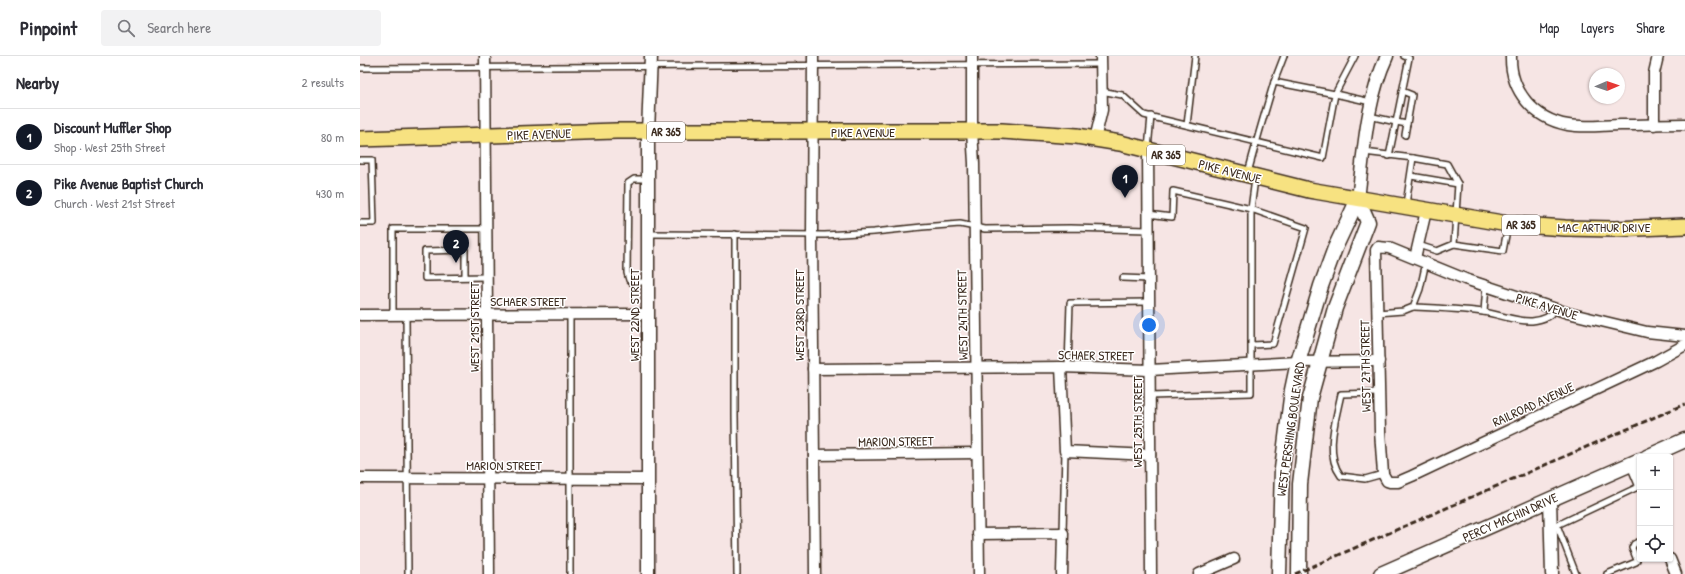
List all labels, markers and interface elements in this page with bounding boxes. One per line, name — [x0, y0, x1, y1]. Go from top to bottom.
search box — [101, 10, 381, 46]
text: Pinpoint — [20, 15, 77, 41]
icon: search — [115, 17, 137, 39]
text: Search here — [147, 17, 211, 38]
text: Map — [1539, 18, 1559, 37]
text: Layers — [1581, 18, 1614, 37]
text: Share — [1636, 18, 1665, 37]
north arrow — [1589, 68, 1625, 104]
text: Nearby — [16, 71, 59, 94]
text: 2 results — [302, 73, 344, 91]
text: Discount Muffler Shop — [54, 117, 171, 138]
road number: AR 365 — [647, 122, 685, 142]
street label: PIKE AVENUE — [831, 123, 895, 141]
street label: PIKE AVENUE — [507, 124, 572, 144]
text: 1 — [27, 128, 31, 146]
text: 80 m — [321, 128, 344, 146]
text: Shop · West 25th Street — [54, 138, 165, 156]
road number: AR 365 — [1147, 145, 1185, 165]
street label: PIKE AVENUE — [1197, 155, 1263, 188]
pin: 1 — [1112, 165, 1138, 198]
text: Pike Avenue Baptist Church — [54, 173, 203, 194]
text: 2 — [26, 184, 32, 202]
text: 430 m — [316, 184, 344, 202]
text: Church · West 21st Street — [54, 194, 175, 212]
road number: AR 365 — [1502, 215, 1540, 235]
street label: MAC ARTHUR DRIVE — [1558, 218, 1651, 236]
pin: 2 — [443, 230, 469, 263]
street label: WEST 22ND STREET — [625, 268, 643, 361]
street label: WEST 23RD STREET — [790, 268, 808, 361]
street label: WEST 24TH STREET — [952, 269, 972, 360]
street label: WEST 21ST STREET — [465, 281, 483, 372]
street label: PIKE AVENUE — [1514, 288, 1580, 324]
street label: SCHAER STREET — [490, 292, 567, 310]
your location — [1139, 315, 1159, 335]
street label: WEST 27TH STREET — [1355, 319, 1375, 412]
street label: SCHAER STREET — [1058, 345, 1135, 365]
street label: WEST PERSHING BOULEVARD — [1272, 360, 1308, 497]
street label: WEST 25TH STREET — [1128, 376, 1146, 468]
street label: RAILROAD AVENUE — [1489, 377, 1577, 431]
street label: MARION STREET — [858, 431, 935, 451]
map controls — [1637, 454, 1673, 562]
button: + — [1637, 454, 1673, 490]
street label: MARION STREET — [466, 456, 543, 474]
street label: PERCY MACHIN DRIVE — [1460, 488, 1561, 546]
button: − — [1637, 490, 1673, 526]
button: locate — [1637, 526, 1673, 562]

